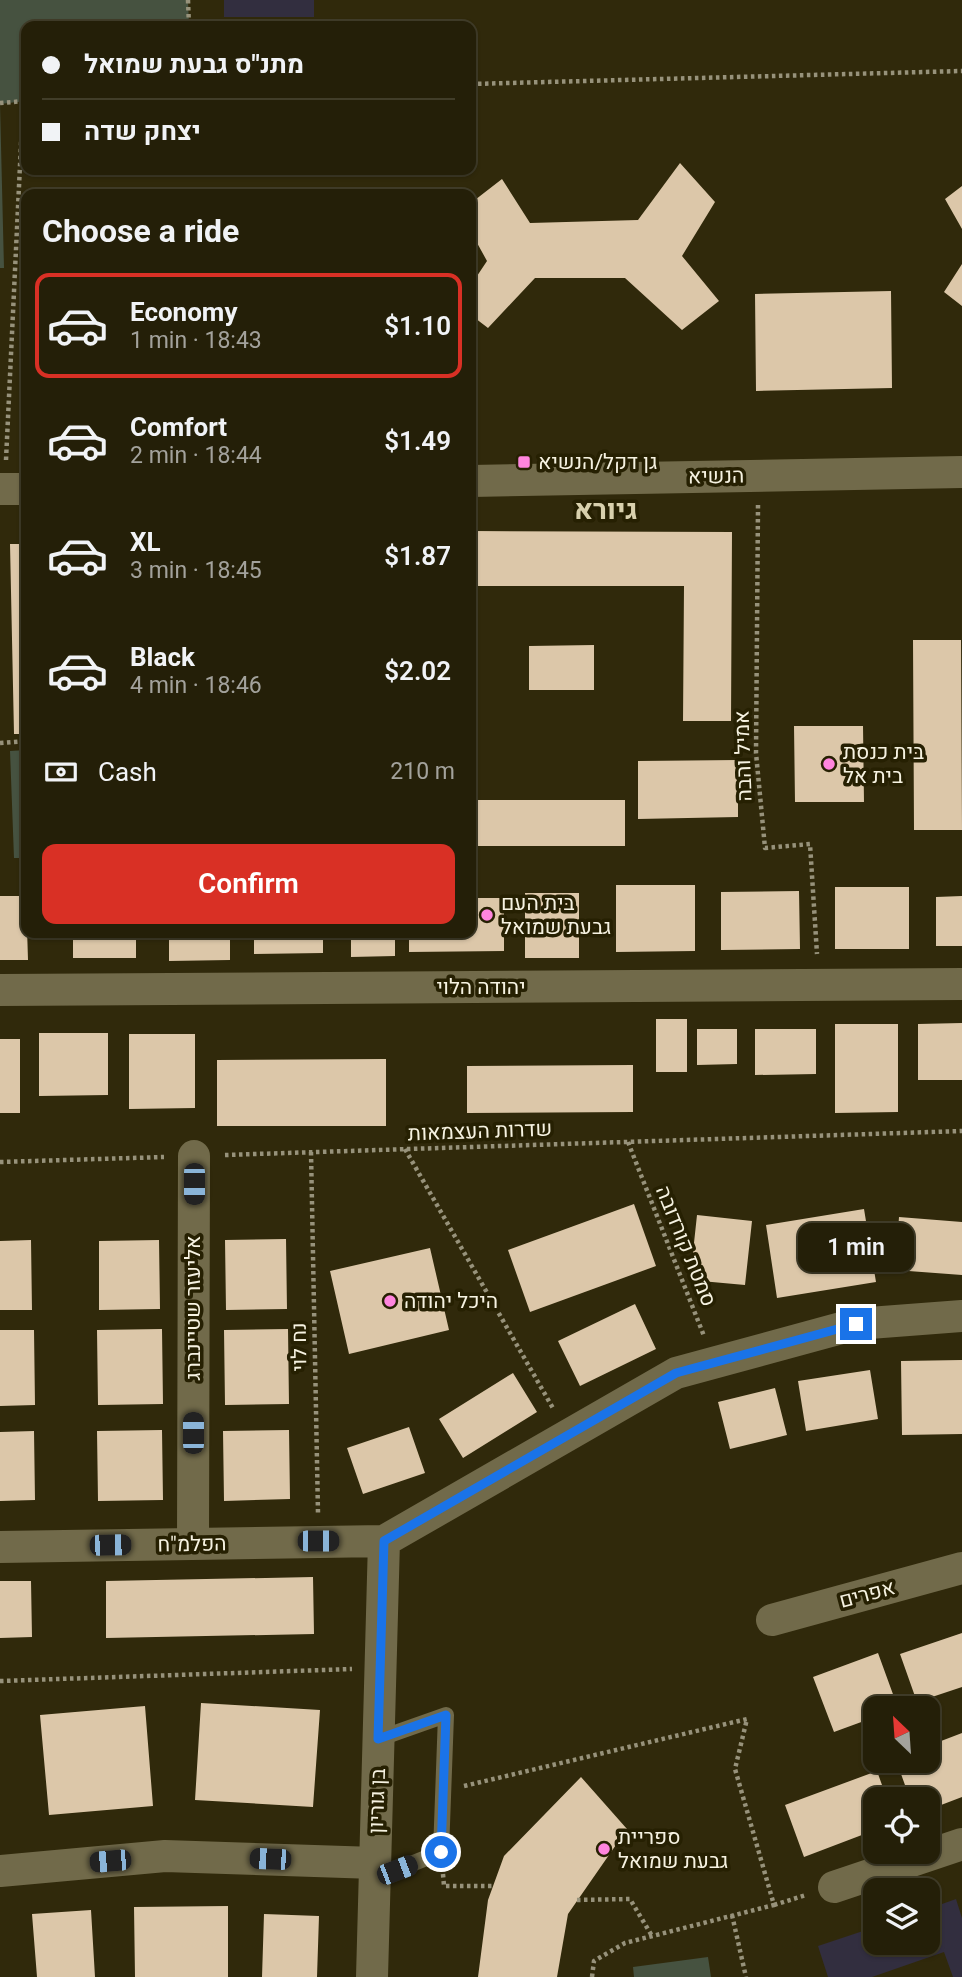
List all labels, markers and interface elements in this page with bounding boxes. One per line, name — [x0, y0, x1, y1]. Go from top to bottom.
text: מתנ"ס גבעת שמואל — [84, 49, 304, 79]
text: יצחק שדה — [84, 116, 201, 146]
text: Choose a ride — [42, 212, 239, 250]
icon: car — [46, 294, 109, 357]
text: Economy — [130, 297, 237, 327]
text: $1.10 — [384, 311, 451, 341]
text: 1 min · 18:43 — [130, 327, 262, 354]
icon: car — [46, 409, 109, 472]
text: Comfort — [130, 412, 227, 442]
text: $1.49 — [384, 426, 451, 456]
text: 2 min · 18:44 — [130, 442, 262, 469]
place label: גן דקל/הנשיא — [538, 450, 657, 474]
marker: גן דקל/הנשיא — [516, 454, 532, 470]
street label: הנשיא — [688, 464, 744, 488]
district label: גיורא — [574, 493, 638, 526]
icon: car — [46, 524, 109, 587]
text: XL — [130, 527, 161, 557]
text: $1.87 — [384, 541, 451, 571]
text: 3 min · 18:45 — [130, 557, 262, 584]
icon: car — [46, 639, 109, 702]
text: Black — [130, 642, 195, 672]
text: $2.02 — [384, 656, 451, 686]
text: 4 min · 18:46 — [130, 672, 262, 699]
street label: אמיל והבה — [729, 710, 757, 802]
place label: בית כנסת בית אל — [843, 740, 924, 788]
icon: cash — [42, 753, 80, 791]
marker: בית כנסת בית אל — [821, 756, 837, 772]
text: Cash — [98, 757, 157, 787]
text: 210 m — [390, 758, 455, 785]
button: Confirm — [42, 844, 455, 924]
place label: בית העם גבעת שמואל — [501, 891, 611, 939]
marker: בית העם גבעת שמואל — [479, 907, 495, 923]
street label: יהודה הלוי — [436, 975, 526, 999]
street label: שדרות העצמאות — [407, 1116, 553, 1146]
car — [184, 1163, 205, 1205]
street label: סמטת קורדובה — [651, 1182, 721, 1310]
callout: 1 min — [798, 1222, 914, 1272]
text: 1 min — [827, 1234, 885, 1261]
street label: אליעזר שטיינברג — [181, 1235, 205, 1381]
place label: היכל יהודה — [404, 1289, 498, 1313]
marker: היכל יהודה — [382, 1293, 398, 1309]
route end — [840, 1308, 872, 1340]
street label: נח לוי — [287, 1322, 311, 1372]
car — [183, 1412, 204, 1454]
street label: הפלמ"ח — [157, 1531, 227, 1557]
car — [298, 1531, 340, 1552]
car — [89, 1534, 132, 1556]
street label: אפרים — [837, 1575, 897, 1613]
north arrow — [863, 1696, 940, 1773]
map controls — [863, 1696, 940, 1955]
street label: בן גוריון — [364, 1768, 390, 1834]
button: locate — [863, 1787, 940, 1864]
place label: ספריית גבעת שמואל — [618, 1825, 728, 1873]
route start — [425, 1836, 457, 1868]
marker: ספריית גבעת שמואל — [596, 1841, 612, 1857]
car — [249, 1848, 292, 1870]
car — [89, 1849, 132, 1873]
car — [374, 1853, 421, 1887]
button: layers — [863, 1878, 940, 1955]

